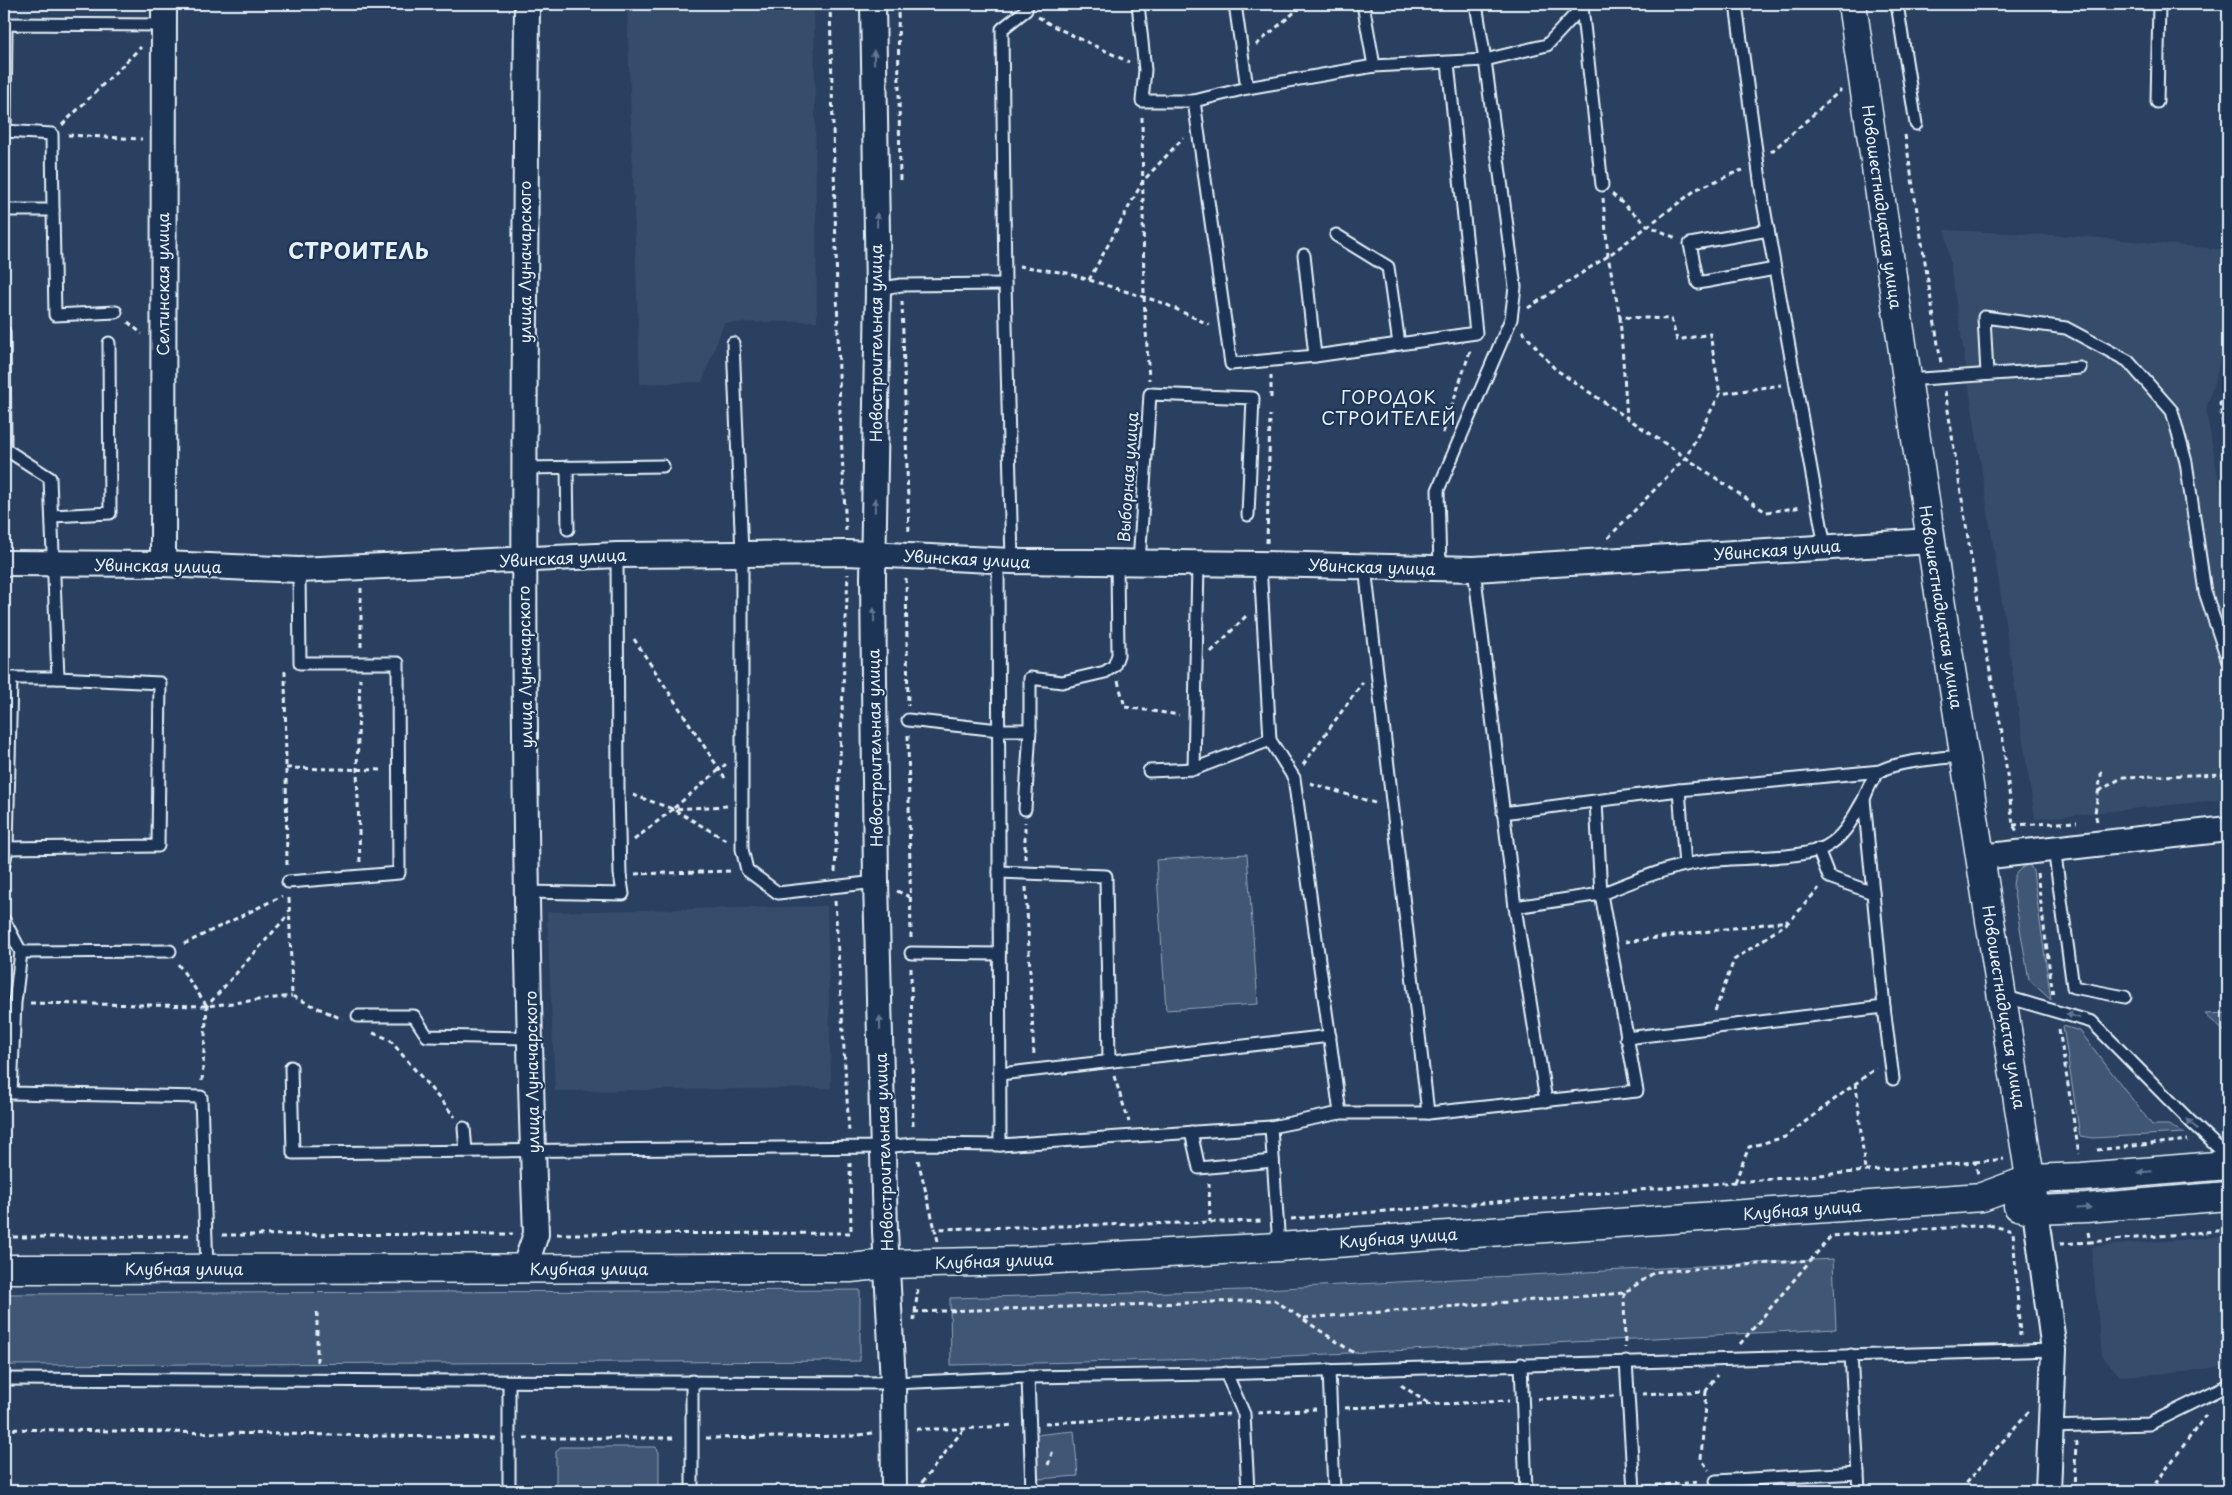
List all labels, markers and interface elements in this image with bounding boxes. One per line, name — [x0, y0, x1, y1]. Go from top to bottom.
one-way arrow — [870, 49, 878, 65]
street label: Новошестнадцатая улица — [1857, 103, 1909, 311]
street label: улица Луначарского — [512, 181, 536, 343]
street label: Селтинская улица — [150, 212, 174, 356]
one-way arrow — [873, 212, 881, 228]
district label: СТРОИТЕЛЬ — [288, 234, 430, 266]
street label: Новостроительная улица — [863, 244, 887, 442]
district label: ГОРОДОК СТРОИТЕЛЕЙ — [1321, 383, 1457, 431]
street label: Выборная улица — [1110, 411, 1144, 543]
one-way arrow — [871, 497, 879, 513]
street label: Новошестнадцатая улица — [1914, 503, 1970, 710]
street label: Увинская улица — [1713, 533, 1841, 565]
street label: Увинская улица — [499, 542, 627, 572]
street label: Увинская улица — [903, 543, 1031, 573]
street label: Увинская улица — [94, 552, 222, 578]
street label: Увинская улица — [1308, 552, 1436, 580]
street label: улица Луначарского — [511, 585, 537, 749]
one-way arrow — [870, 607, 878, 623]
street label: Новостроительная улица — [860, 649, 888, 847]
street label: Новошестнадцатая улица — [1977, 903, 2033, 1110]
street label: улица Луначарского — [518, 990, 544, 1154]
one-way arrow — [2065, 1012, 2080, 1020]
one-way arrow — [876, 1014, 884, 1030]
street label: Новостроительная улица — [868, 1053, 898, 1252]
one-way arrow — [2187, 1118, 2199, 1130]
one-way arrow — [2137, 1168, 2153, 1176]
street label: Клубная улица — [1742, 1193, 1862, 1225]
one-way arrow — [2076, 1203, 2092, 1211]
street label: Клубная улица — [1338, 1221, 1458, 1253]
street label: Клубная улица — [934, 1246, 1054, 1274]
street label: Клубная улица — [125, 1256, 243, 1280]
street label: Клубная улица — [530, 1256, 648, 1280]

